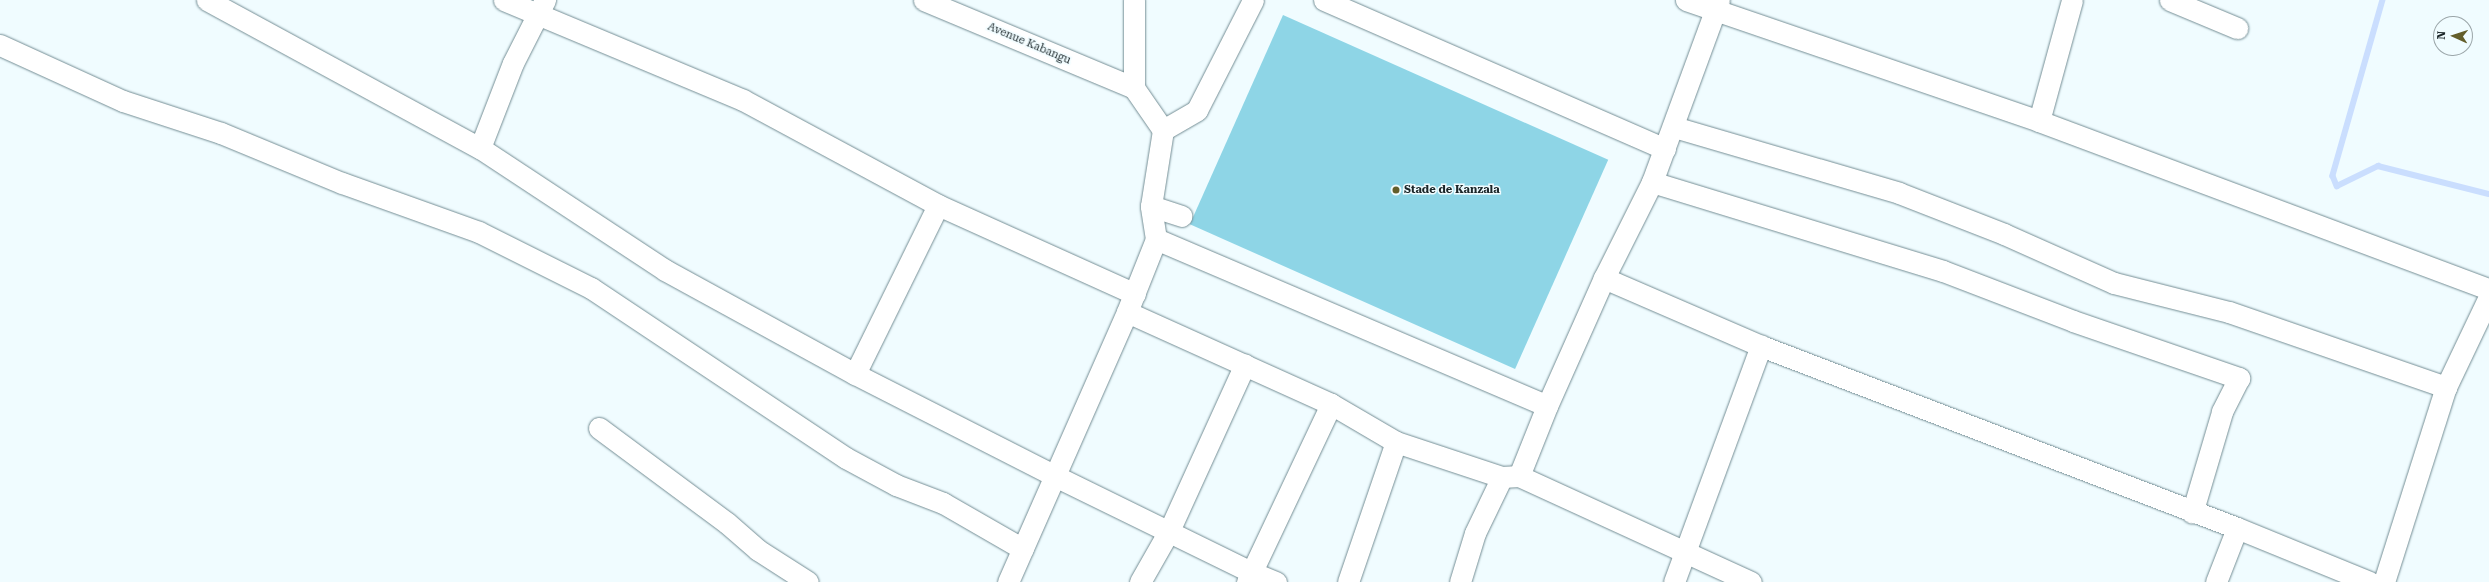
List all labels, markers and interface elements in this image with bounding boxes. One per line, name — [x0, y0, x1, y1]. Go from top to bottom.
north arrow — [2433, 16, 2473, 56]
street label: Avenue Kabangu — [985, 21, 1073, 67]
text: N — [2435, 31, 2448, 40]
place label: Stade de Kanzala — [1404, 183, 1500, 197]
marker: Stade de Kanzala — [1391, 185, 1401, 195]

